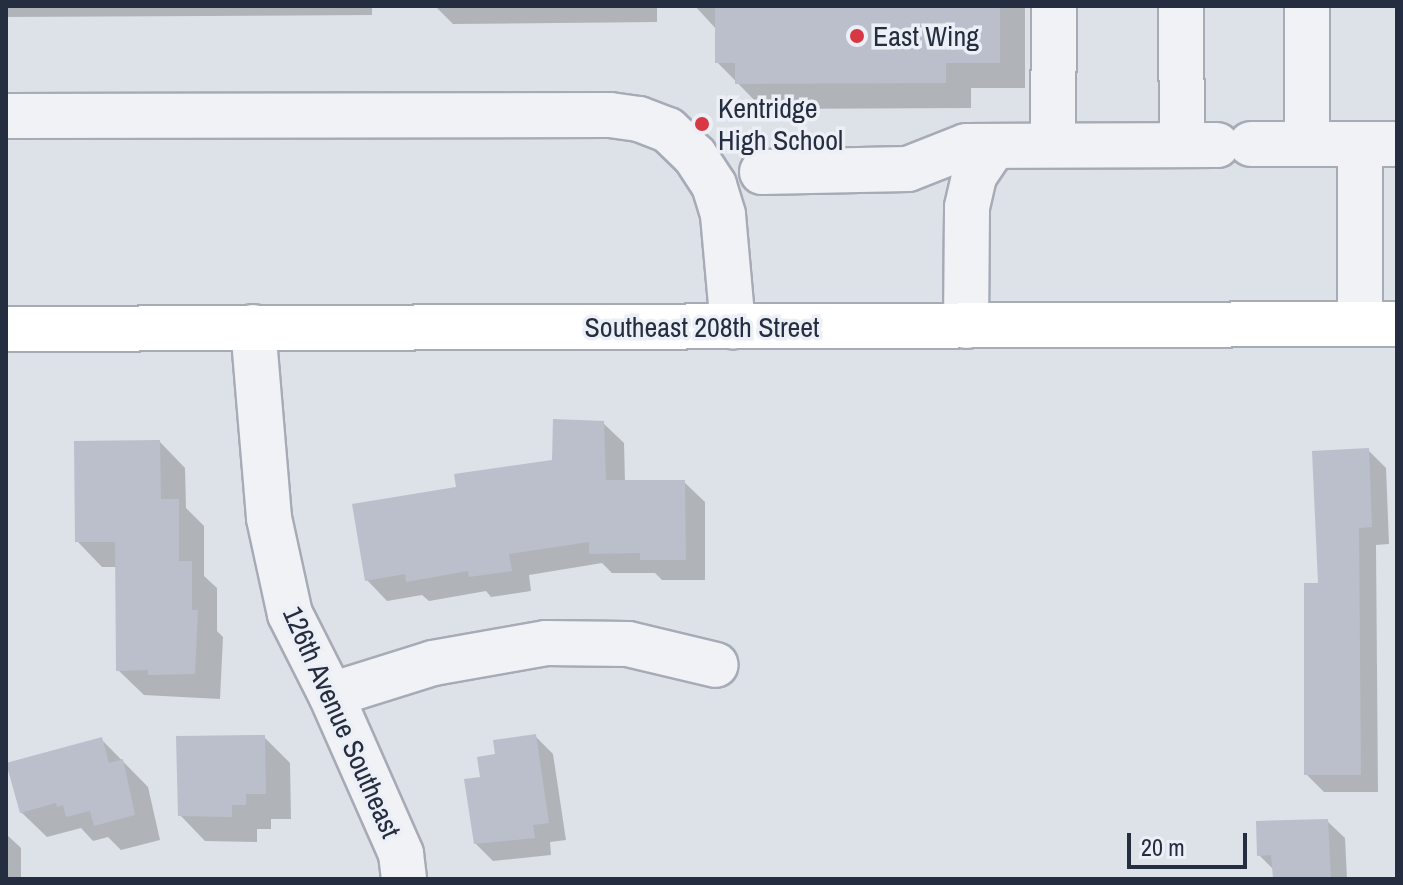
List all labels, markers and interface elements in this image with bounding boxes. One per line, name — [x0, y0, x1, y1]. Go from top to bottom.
place label: East Wing — [873, 19, 979, 53]
marker: East Wing — [848, 27, 866, 45]
place label: Kentridge High School — [718, 91, 843, 157]
marker: Kentridge High School — [693, 115, 711, 133]
street label: Southeast 208th Street — [585, 310, 819, 344]
street label: 126th Avenue Southeast — [276, 600, 408, 844]
scale bar — [1131, 817, 1251, 867]
text: 20 m — [1141, 831, 1185, 863]

